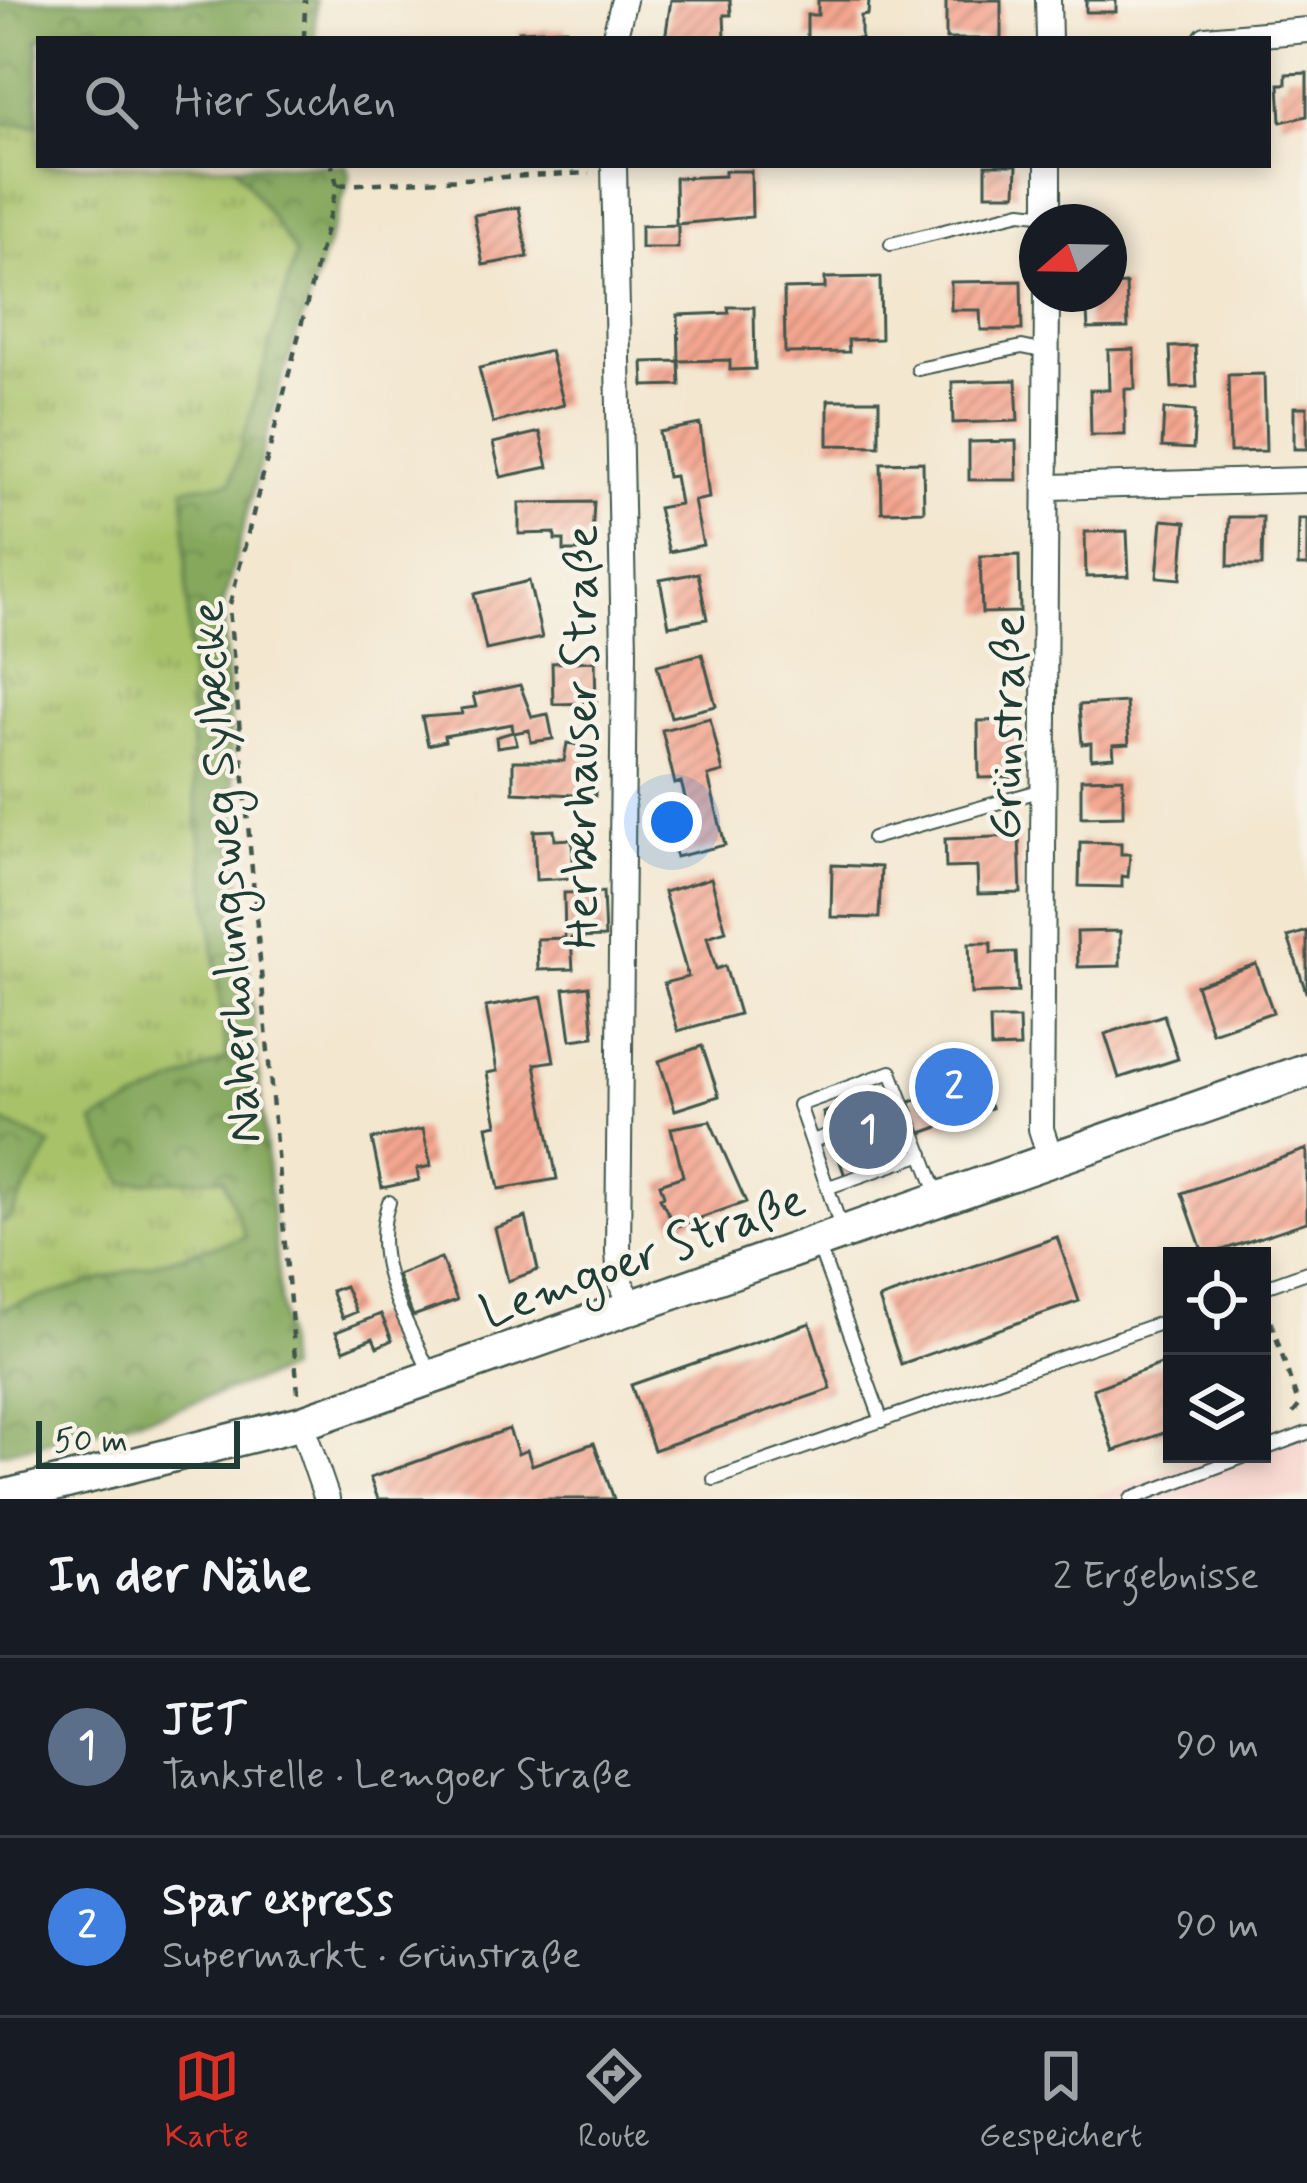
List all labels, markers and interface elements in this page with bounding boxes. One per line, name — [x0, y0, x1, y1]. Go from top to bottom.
search box — [36, 36, 1271, 168]
icon: search — [78, 69, 144, 135]
text: Hier suchen — [174, 73, 396, 132]
north arrow — [1019, 204, 1127, 312]
street label: Herberhauser Straße — [551, 525, 614, 949]
street label: Naherholungsweg Sylbecke — [177, 598, 281, 1145]
street label: Grünstraße — [975, 613, 1042, 841]
your location — [642, 792, 702, 852]
pin: 2 — [915, 1042, 993, 1132]
pin: 1 — [829, 1085, 907, 1175]
street label: Lemgoer Straße — [472, 1169, 815, 1348]
map controls — [1163, 1247, 1271, 1463]
button: locate — [1163, 1247, 1271, 1355]
button: layers — [1163, 1355, 1271, 1463]
scale bar — [36, 1415, 240, 1468]
text: 50 m — [54, 1420, 128, 1464]
text: In der Nähe — [48, 1544, 311, 1610]
text: 2 Ergebnisse — [1053, 1552, 1259, 1603]
text: JET — [162, 1692, 245, 1751]
text: 1 — [78, 1721, 96, 1772]
text: 90 m — [1176, 1721, 1259, 1772]
text: Tankstelle · Lemgoer Straße — [162, 1751, 632, 1802]
text: Spar express — [162, 1872, 393, 1931]
text: 2 — [77, 1901, 97, 1952]
text: 90 m — [1176, 1901, 1259, 1952]
text: Supermarkt · Grünstraße — [162, 1931, 581, 1982]
tab: Karte — [165, 2043, 249, 2159]
tab: Route — [578, 2043, 650, 2159]
tab: Gespeichert — [979, 2043, 1142, 2159]

